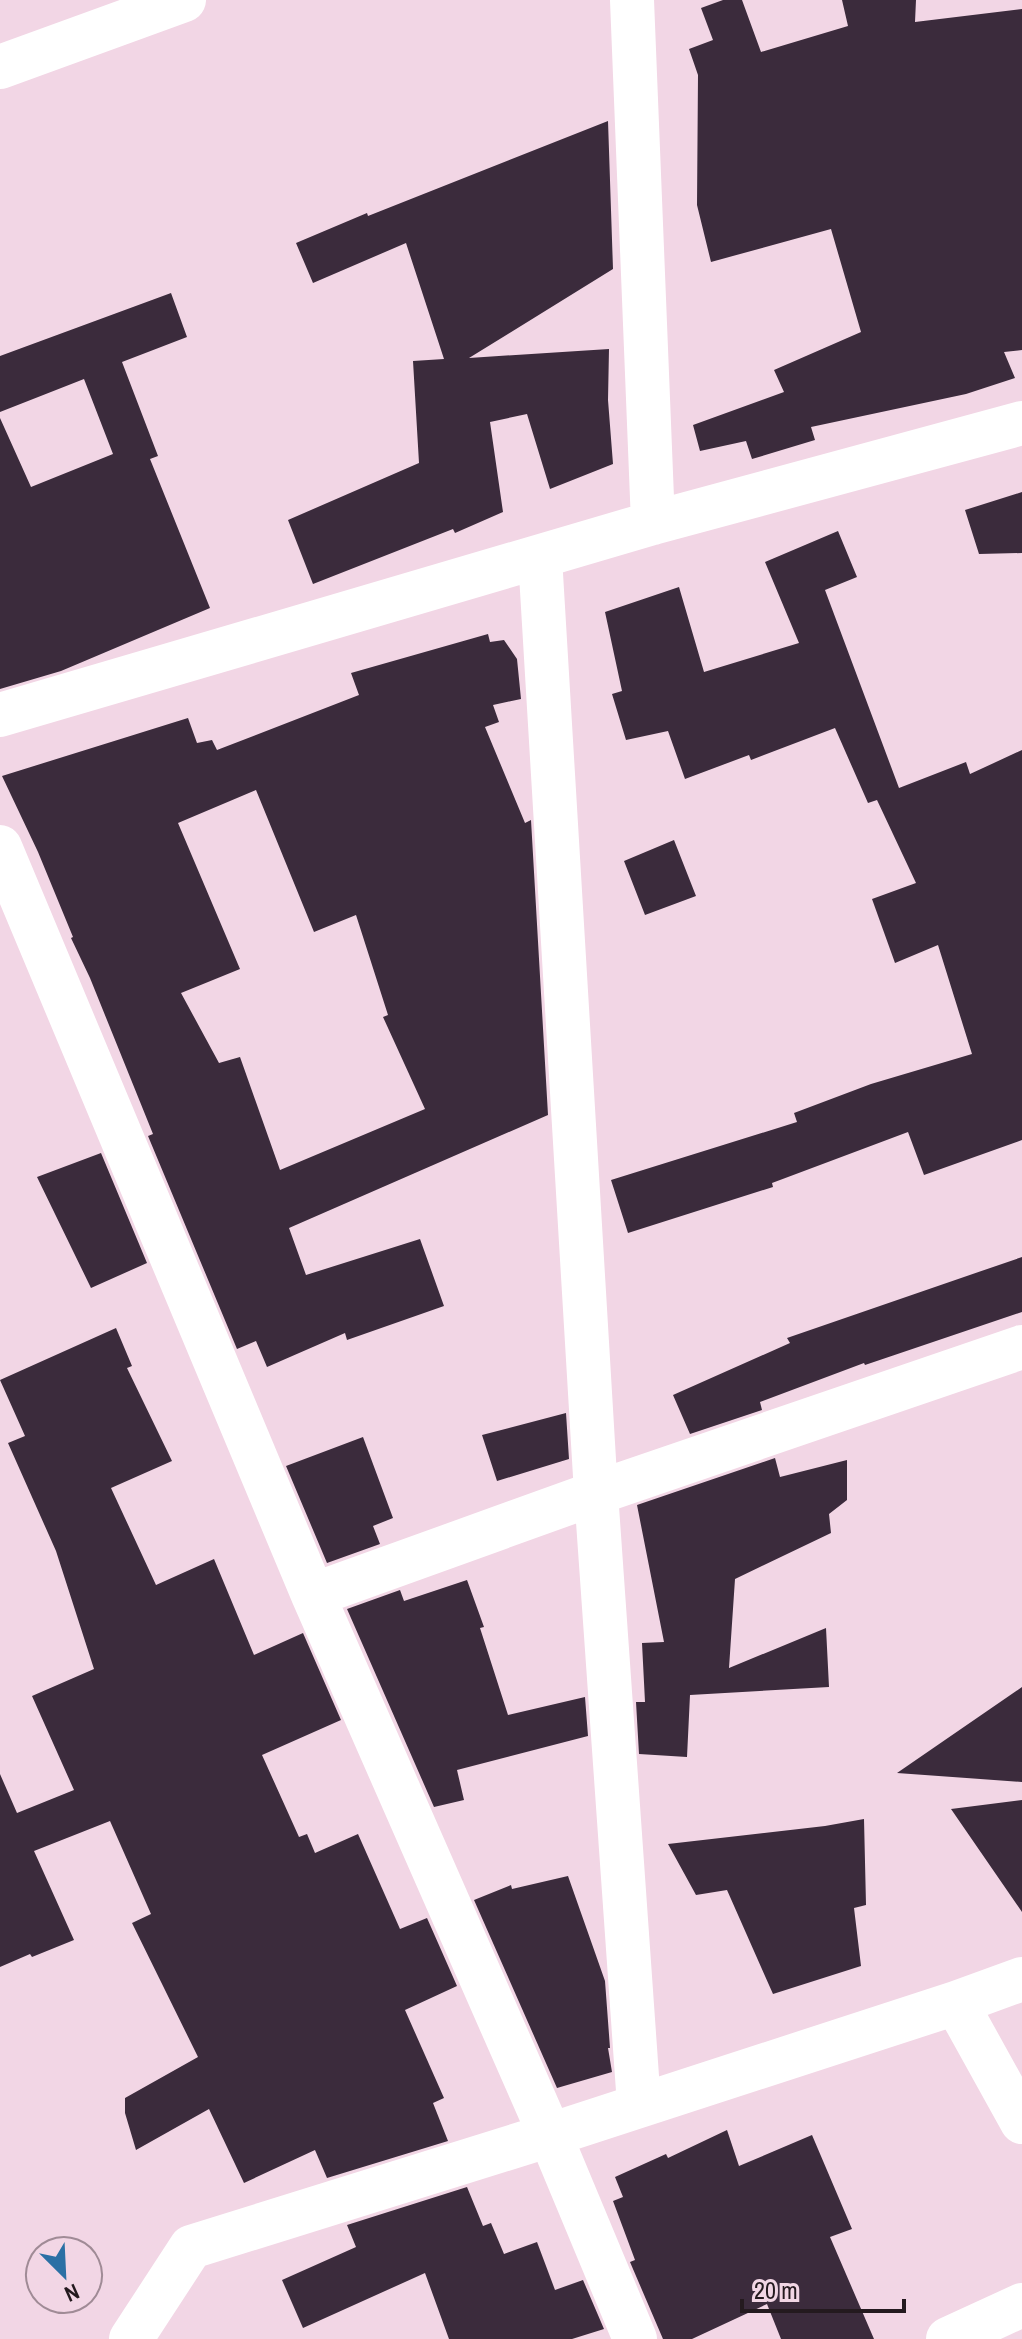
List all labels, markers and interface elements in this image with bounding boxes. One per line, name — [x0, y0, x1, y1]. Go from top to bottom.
north arrow — [24, 2235, 104, 2315]
scale bar — [742, 2263, 904, 2313]
text: 20 m — [754, 2274, 798, 2306]
text: N — [60, 2277, 84, 2310]

